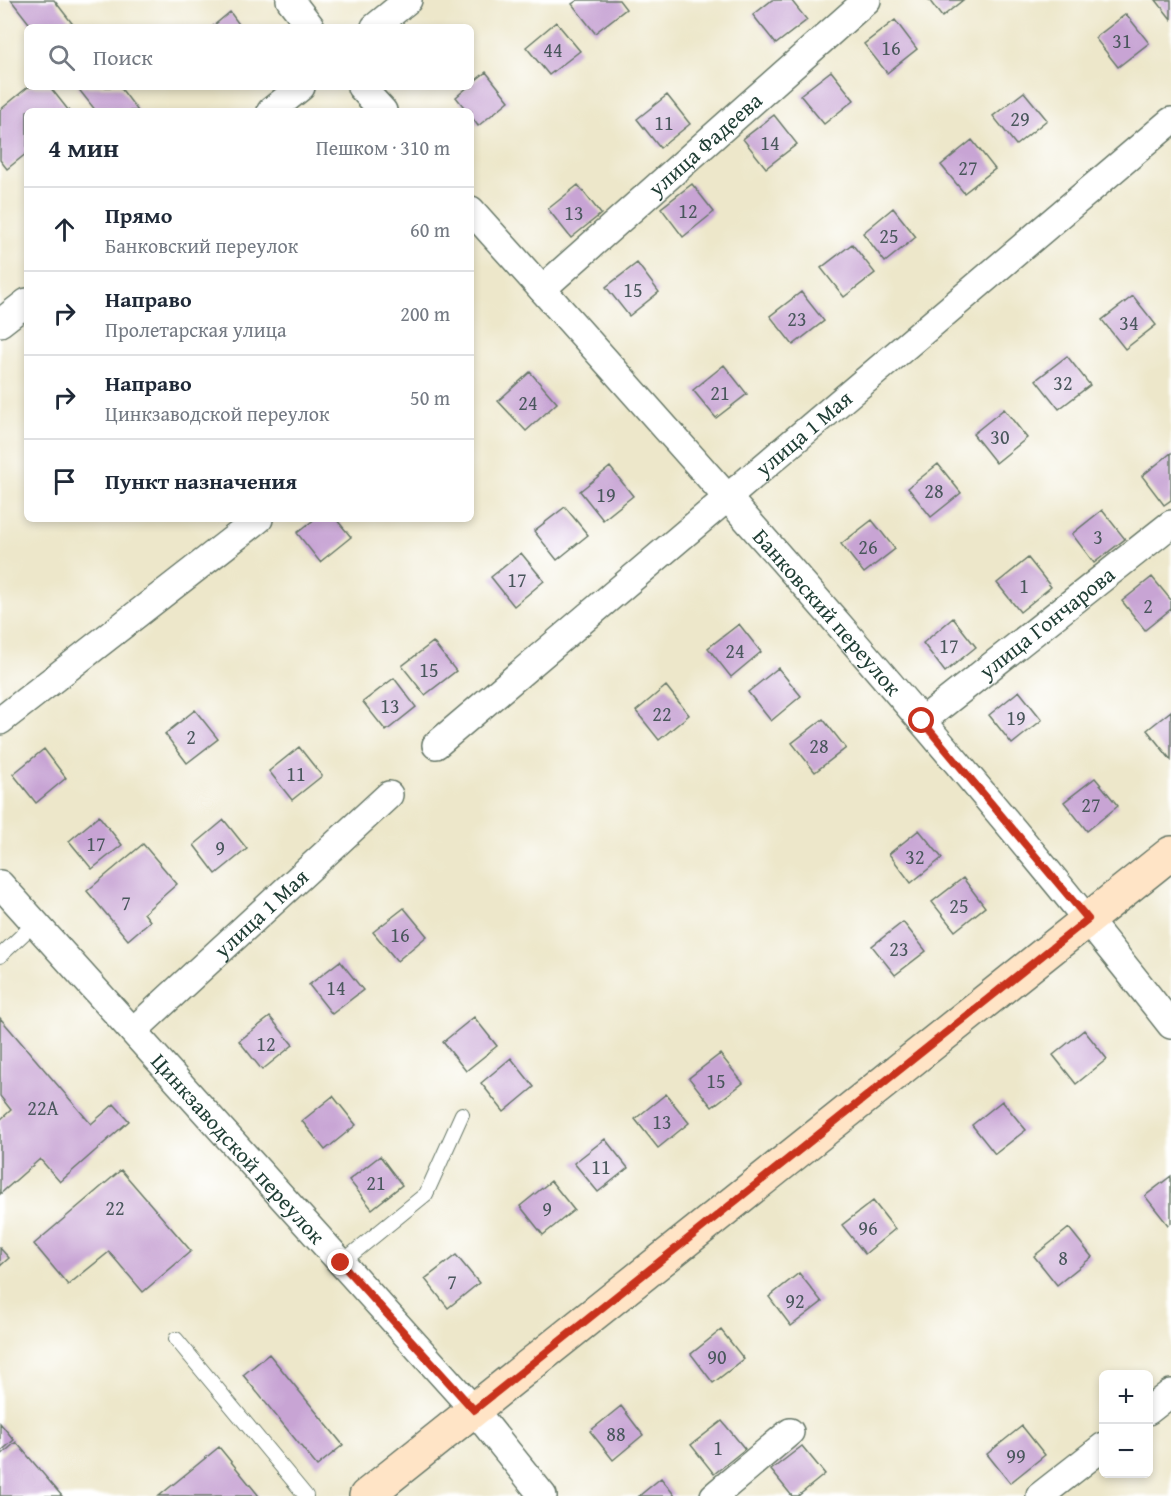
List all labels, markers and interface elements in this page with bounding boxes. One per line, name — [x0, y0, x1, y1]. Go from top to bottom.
search box — [24, 24, 474, 90]
house number: 31 — [1112, 26, 1132, 55]
house number: 16 — [881, 33, 901, 62]
house number: 44 — [543, 35, 563, 64]
icon: search — [45, 41, 78, 74]
text: Поиск — [93, 41, 153, 73]
street label: улица Фадеева — [640, 84, 769, 204]
house number: 29 — [1010, 104, 1030, 133]
house number: 11 — [654, 108, 674, 137]
text: 4 мин — [48, 128, 119, 167]
house number: 14 — [760, 128, 780, 157]
text: Пешком · 310 m — [316, 133, 450, 162]
house number: 27 — [958, 153, 978, 182]
house number: 12 — [678, 196, 698, 225]
house number: 13 — [564, 198, 584, 227]
text: Прямо — [105, 199, 172, 231]
icon: ahead — [48, 213, 81, 246]
text: 60 m — [410, 215, 450, 244]
house number: 25 — [879, 221, 899, 250]
text: Банковский переулок — [105, 231, 298, 260]
house number: 15 — [623, 275, 643, 304]
text: Направо — [105, 283, 192, 315]
icon: right — [48, 297, 81, 330]
text: 200 m — [400, 299, 450, 328]
house number: 23 — [787, 304, 807, 333]
house number: 34 — [1119, 308, 1139, 337]
text: Пролетарская улица — [105, 315, 287, 344]
text: Направо — [105, 367, 192, 399]
house number: 32 — [1053, 368, 1073, 397]
house number: 21 — [710, 378, 730, 407]
icon: right — [48, 381, 81, 414]
street label: улица 1 Мая — [747, 382, 859, 484]
text: 50 m — [410, 383, 450, 412]
house number: 24 — [518, 388, 538, 417]
text: Цинкзаводской переулок — [105, 399, 329, 428]
house number: 30 — [990, 422, 1010, 451]
icon: arrive — [48, 465, 81, 498]
text: Пункт назначения — [105, 465, 297, 497]
house number: 28 — [924, 476, 944, 505]
house number: 19 — [596, 480, 616, 509]
street label: Банковский переулок — [746, 521, 909, 703]
house number: 3 — [1093, 522, 1103, 551]
house number: 26 — [858, 532, 878, 561]
street label: улица Гончарова — [971, 558, 1122, 687]
house number: 17 — [507, 565, 527, 594]
house number: 1 — [1019, 571, 1029, 600]
house number: 2 — [1143, 591, 1153, 620]
house number: 17 — [939, 631, 959, 660]
house number: 24 — [725, 636, 745, 665]
house number: 15 — [419, 655, 439, 684]
house number: 13 — [380, 691, 400, 720]
house number: 22 — [652, 699, 672, 728]
house number: 19 — [1006, 703, 1026, 732]
route start — [908, 707, 934, 733]
house number: 2 — [186, 722, 196, 751]
house number: 28 — [809, 731, 829, 760]
house number: 11 — [286, 759, 306, 788]
house number: 27 — [1081, 790, 1101, 819]
house number: 17 — [86, 829, 106, 858]
house number: 9 — [215, 833, 225, 862]
house number: 32 — [905, 842, 925, 871]
street label: улица 1 Мая — [206, 861, 315, 966]
house number: 7 — [121, 888, 131, 917]
house number: 25 — [949, 891, 969, 920]
house number: 16 — [390, 920, 410, 949]
house number: 23 — [889, 934, 909, 963]
house number: 14 — [326, 973, 346, 1002]
house number: 12 — [256, 1029, 276, 1058]
street label: Цинкзаводской переулок — [144, 1046, 333, 1251]
house number: 15 — [706, 1066, 726, 1095]
house number: 22А — [27, 1093, 59, 1122]
house number: 13 — [652, 1107, 672, 1136]
house number: 11 — [591, 1152, 611, 1181]
house number: 21 — [366, 1168, 386, 1197]
house number: 22 — [105, 1193, 125, 1222]
house number: 9 — [542, 1194, 552, 1223]
house number: 96 — [858, 1213, 878, 1242]
house number: 8 — [1058, 1243, 1068, 1272]
route end — [327, 1249, 353, 1275]
house number: 7 — [447, 1267, 457, 1296]
house number: 92 — [785, 1286, 805, 1315]
house number: 90 — [707, 1342, 727, 1371]
map controls — [1099, 1370, 1153, 1478]
button: + — [1099, 1370, 1153, 1424]
house number: 88 — [606, 1419, 626, 1448]
button: − — [1099, 1424, 1153, 1478]
house number: 1 — [713, 1433, 723, 1462]
house number: 99 — [1006, 1441, 1026, 1470]

